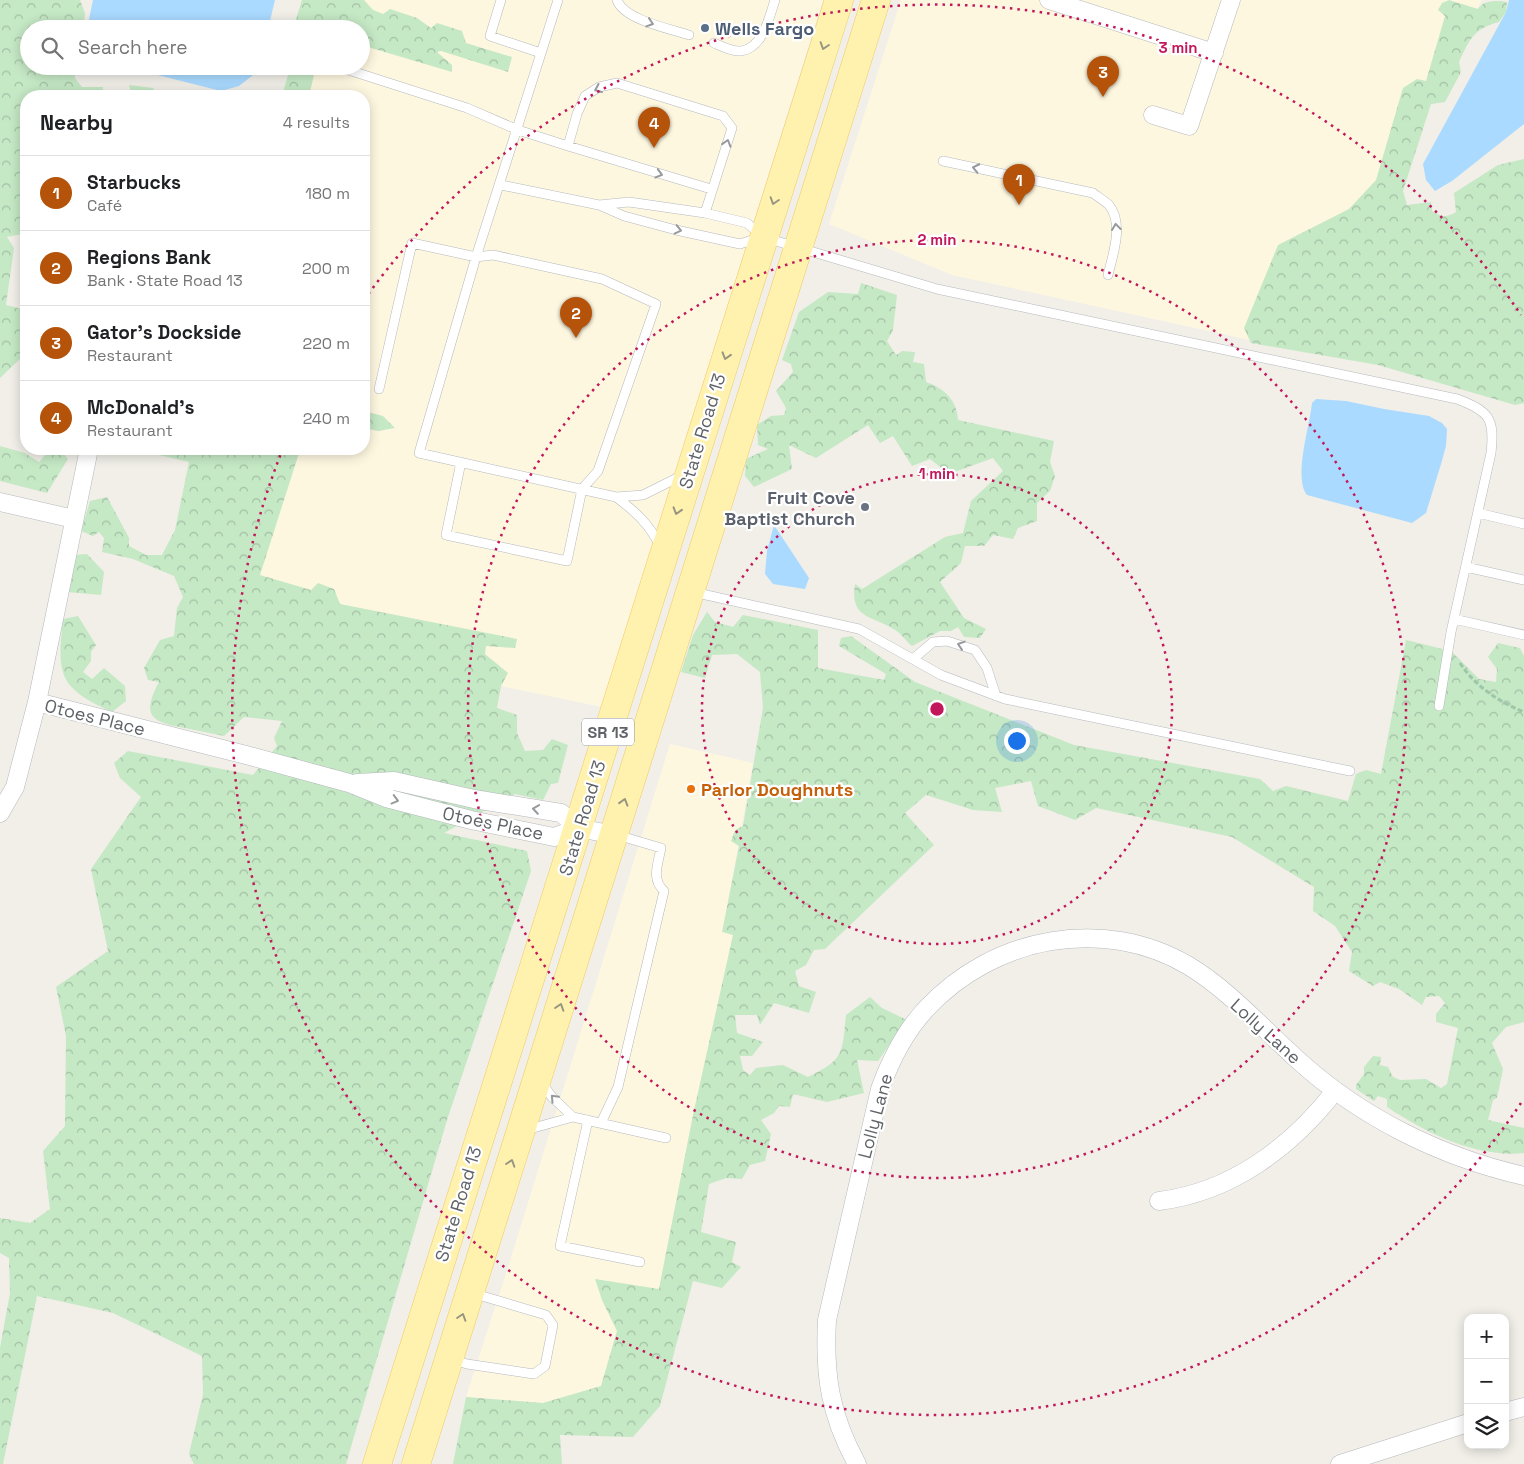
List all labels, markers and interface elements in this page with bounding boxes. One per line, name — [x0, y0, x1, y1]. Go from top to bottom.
one-way arrow — [645, 17, 654, 27]
place label: Wells Fargo — [715, 17, 814, 40]
search box — [20, 20, 370, 75]
marker: Wells Fargo — [699, 22, 711, 34]
icon: search — [38, 34, 66, 62]
text: Search here — [78, 35, 188, 60]
text: 3 min — [1159, 38, 1197, 57]
one-way arrow — [820, 42, 830, 50]
pin: 3 — [1087, 56, 1119, 97]
one-way arrow — [594, 83, 603, 94]
pin: 4 — [638, 107, 670, 148]
text: Nearby — [40, 109, 113, 136]
text: 4 results — [283, 112, 350, 133]
one-way arrow — [722, 139, 732, 148]
one-way arrow — [971, 164, 980, 174]
pin: 1 — [1003, 164, 1035, 205]
one-way arrow — [655, 168, 663, 178]
text: Starbucks — [87, 170, 181, 195]
text: 1 — [52, 183, 60, 204]
text: 180 m — [305, 183, 350, 204]
text: Café — [87, 195, 122, 216]
one-way arrow — [770, 197, 780, 205]
one-way arrow — [1111, 223, 1121, 231]
one-way arrow — [674, 224, 683, 235]
text: 2 min — [918, 230, 956, 249]
text: Regions Bank — [87, 245, 211, 270]
text: 2 — [51, 258, 61, 279]
text: 200 m — [302, 258, 350, 279]
text: Bank · State Road 13 — [87, 270, 243, 291]
pin: 2 — [560, 297, 592, 338]
text: Gator's Dockside — [87, 320, 242, 345]
text: 3 — [51, 333, 61, 354]
text: 220 m — [303, 333, 350, 354]
text: Restaurant — [87, 345, 173, 366]
one-way arrow — [721, 352, 731, 360]
street label: State Road 13 — [674, 371, 730, 491]
text: McDonald's — [87, 395, 194, 420]
text: 4 — [51, 408, 61, 429]
text: 240 m — [303, 408, 350, 429]
text: Restaurant — [87, 420, 173, 441]
text: 1 min — [919, 464, 955, 483]
place label: Fruit Cove Baptist Church — [724, 486, 855, 530]
marker: Fruit Cove Baptist Church — [859, 501, 871, 513]
one-way arrow — [673, 507, 683, 515]
one-way arrow — [957, 640, 965, 650]
street label: Otoes Place — [42, 693, 148, 741]
centre of rings — [928, 700, 946, 718]
road number: SR 13 — [582, 719, 634, 746]
your location — [1004, 728, 1030, 754]
street label: State Road 13 — [554, 758, 610, 878]
place label: Parlor Doughnuts — [701, 778, 853, 801]
marker: Parlor Doughnuts — [685, 783, 697, 795]
one-way arrow — [391, 794, 400, 805]
one-way arrow — [619, 799, 629, 807]
street label: Otoes Place — [440, 801, 546, 845]
one-way arrow — [531, 804, 540, 814]
street label: Lolly Lane — [1226, 993, 1306, 1069]
one-way arrow — [554, 1004, 564, 1012]
street label: Lolly Lane — [853, 1071, 897, 1161]
one-way arrow — [551, 1095, 560, 1104]
street label: State Road 13 — [430, 1144, 486, 1264]
one-way arrow — [506, 1159, 516, 1167]
one-way arrow — [456, 1314, 466, 1322]
map controls — [1464, 1314, 1509, 1449]
button: + — [1464, 1314, 1509, 1359]
button: − — [1464, 1359, 1509, 1404]
button: layers — [1464, 1404, 1509, 1449]

